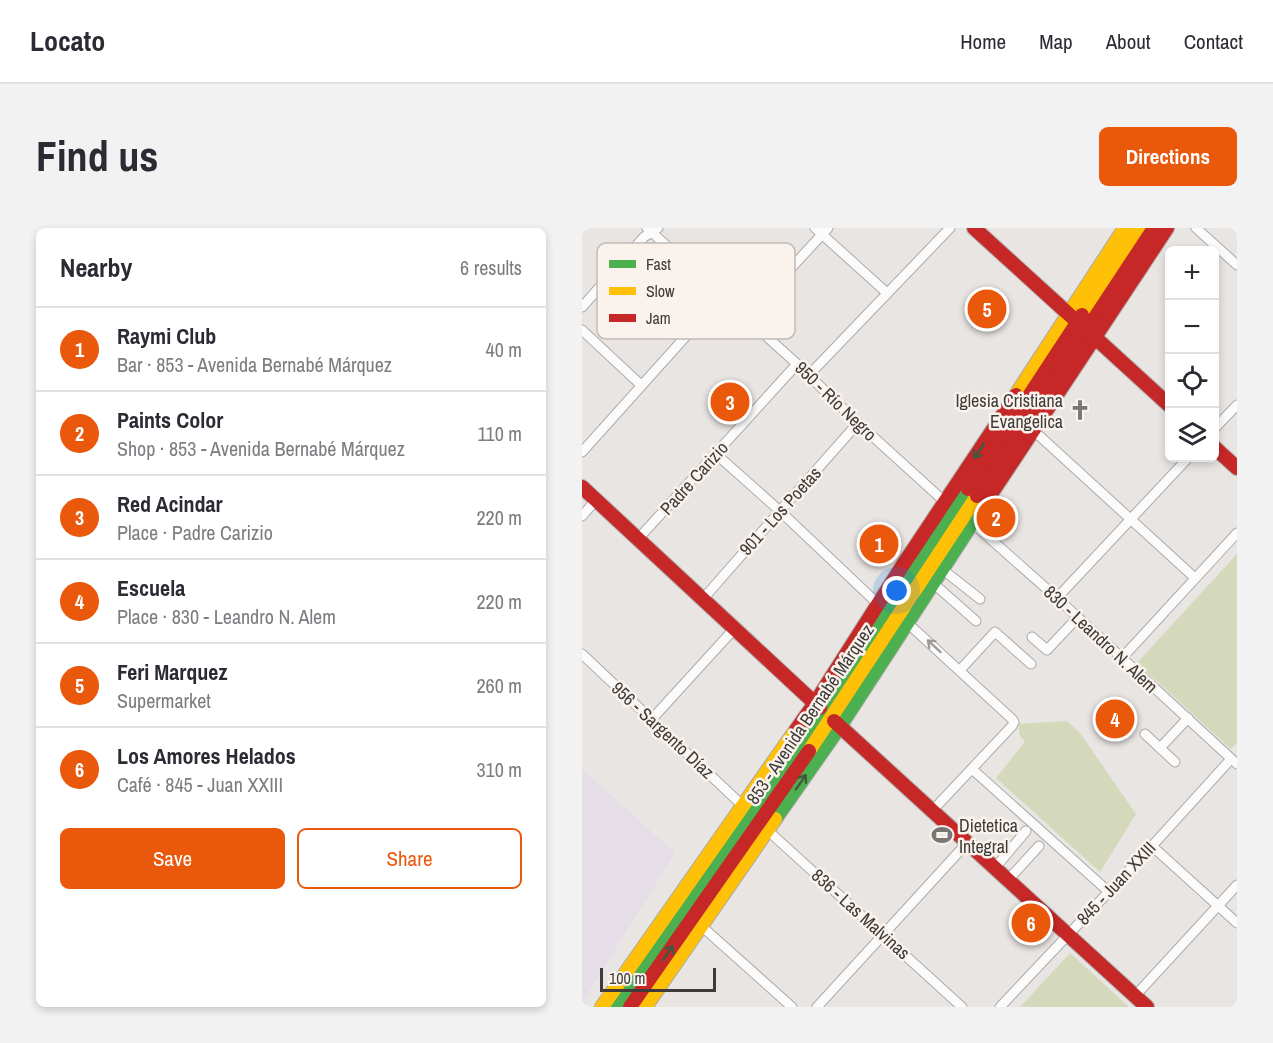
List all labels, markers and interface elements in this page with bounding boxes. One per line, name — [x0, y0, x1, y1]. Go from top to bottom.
text: Locato — [30, 22, 105, 60]
text: Home — [960, 27, 1006, 56]
text: Map — [1039, 27, 1073, 56]
text: About — [1106, 27, 1151, 56]
text: Contact — [1184, 27, 1243, 56]
button: Directions — [1099, 127, 1237, 186]
text: Find us — [36, 128, 158, 184]
legend — [597, 243, 795, 339]
map controls — [1165, 246, 1219, 462]
button: + — [1165, 246, 1219, 300]
text: Nearby — [60, 250, 132, 285]
text: Fast — [646, 253, 671, 275]
text: 6 results — [460, 254, 522, 281]
text: Slow — [646, 280, 675, 302]
pin: 5 — [968, 286, 1006, 332]
button: − — [1165, 300, 1219, 354]
text: Jam — [646, 307, 671, 329]
text: Raymi Club — [117, 321, 216, 351]
text: 1 — [75, 336, 84, 363]
text: 40 m — [486, 336, 522, 363]
text: Bar · 853 - Avenida Bernabé Márquez — [117, 351, 392, 378]
button: locate — [1165, 354, 1219, 408]
street label: 950 - Río Negro — [790, 356, 882, 446]
pin: 3 — [710, 380, 750, 424]
place label: Iglesia Cristiana Evangelica — [956, 388, 1063, 434]
church icon: Iglesia Cristiana Evangelica — [1068, 398, 1092, 422]
text: Paints Color — [117, 405, 223, 435]
button: layers — [1165, 408, 1219, 462]
text: 2 — [75, 420, 84, 447]
text: 110 m — [478, 420, 522, 447]
text: Shop · 853 - Avenida Bernabé Márquez — [117, 435, 405, 462]
street label: Padre Carizio — [654, 436, 734, 520]
one-way arrow — [973, 442, 985, 459]
street label: 901 - Los Poetas — [733, 461, 827, 561]
text: Red Acindar — [117, 489, 223, 519]
pin: 2 — [976, 496, 1016, 540]
text: 3 — [75, 504, 84, 531]
text: 220 m — [476, 504, 522, 531]
text: Place · Padre Carizio — [117, 519, 273, 546]
pin: 1 — [860, 522, 898, 566]
text: Escuela — [117, 573, 185, 603]
your location — [882, 576, 911, 605]
street label: 830 - Leandro N. Alem — [1038, 579, 1164, 699]
text: 4 — [75, 588, 84, 615]
text: 220 m — [476, 588, 522, 615]
text: Place · 830 - Leandro N. Alem — [117, 603, 336, 630]
street label: 853 - Avenida Bernabé Márquez — [740, 619, 880, 809]
one-way arrow — [926, 639, 941, 653]
text: Feri Marquez — [117, 657, 227, 687]
text: 5 — [75, 672, 84, 699]
text: 260 m — [476, 672, 522, 699]
street label: 956 - Sargento Díaz — [606, 676, 720, 784]
text: Supermarket — [117, 687, 211, 714]
pin: 4 — [1096, 696, 1134, 742]
text: Los Amores Helados — [117, 741, 296, 771]
text: 6 — [75, 756, 84, 783]
text: 310 m — [476, 756, 522, 783]
text: Café · 845 - Juan XXIII — [117, 771, 283, 798]
one-way arrow — [795, 774, 807, 790]
place label: Dietetica Integral — [959, 813, 1018, 859]
sports icon: Dietetica Integral — [930, 823, 954, 847]
button: Save — [60, 828, 285, 889]
button: Share — [297, 828, 522, 889]
street label: 845 - Juan XXIII — [1071, 836, 1161, 930]
street label: 836 - Las Malvinas — [806, 863, 916, 965]
pin: 6 — [1012, 900, 1050, 946]
one-way arrow — [662, 945, 674, 961]
scale bar — [600, 965, 716, 992]
text: 100 m — [609, 967, 645, 989]

